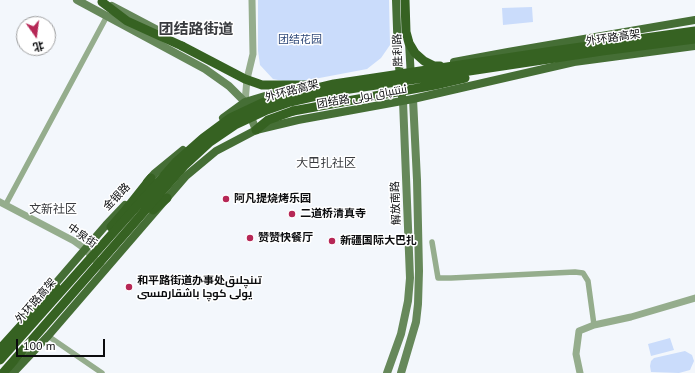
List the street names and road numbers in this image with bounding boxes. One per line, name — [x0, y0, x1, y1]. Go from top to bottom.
street label: 外环路高架 — [585, 28, 641, 48]
street label: 胜利路 — [391, 33, 405, 67]
street label: 外环路高架 — [264, 78, 320, 104]
street label: 团结路 ئىتتىپاق يولى — [316, 83, 408, 111]
street label: 金银路 — [101, 181, 133, 213]
street label: 解放南路 — [389, 181, 403, 225]
street label: 中泉街 — [65, 221, 99, 251]
street label: 外环路高架 — [13, 276, 59, 326]

